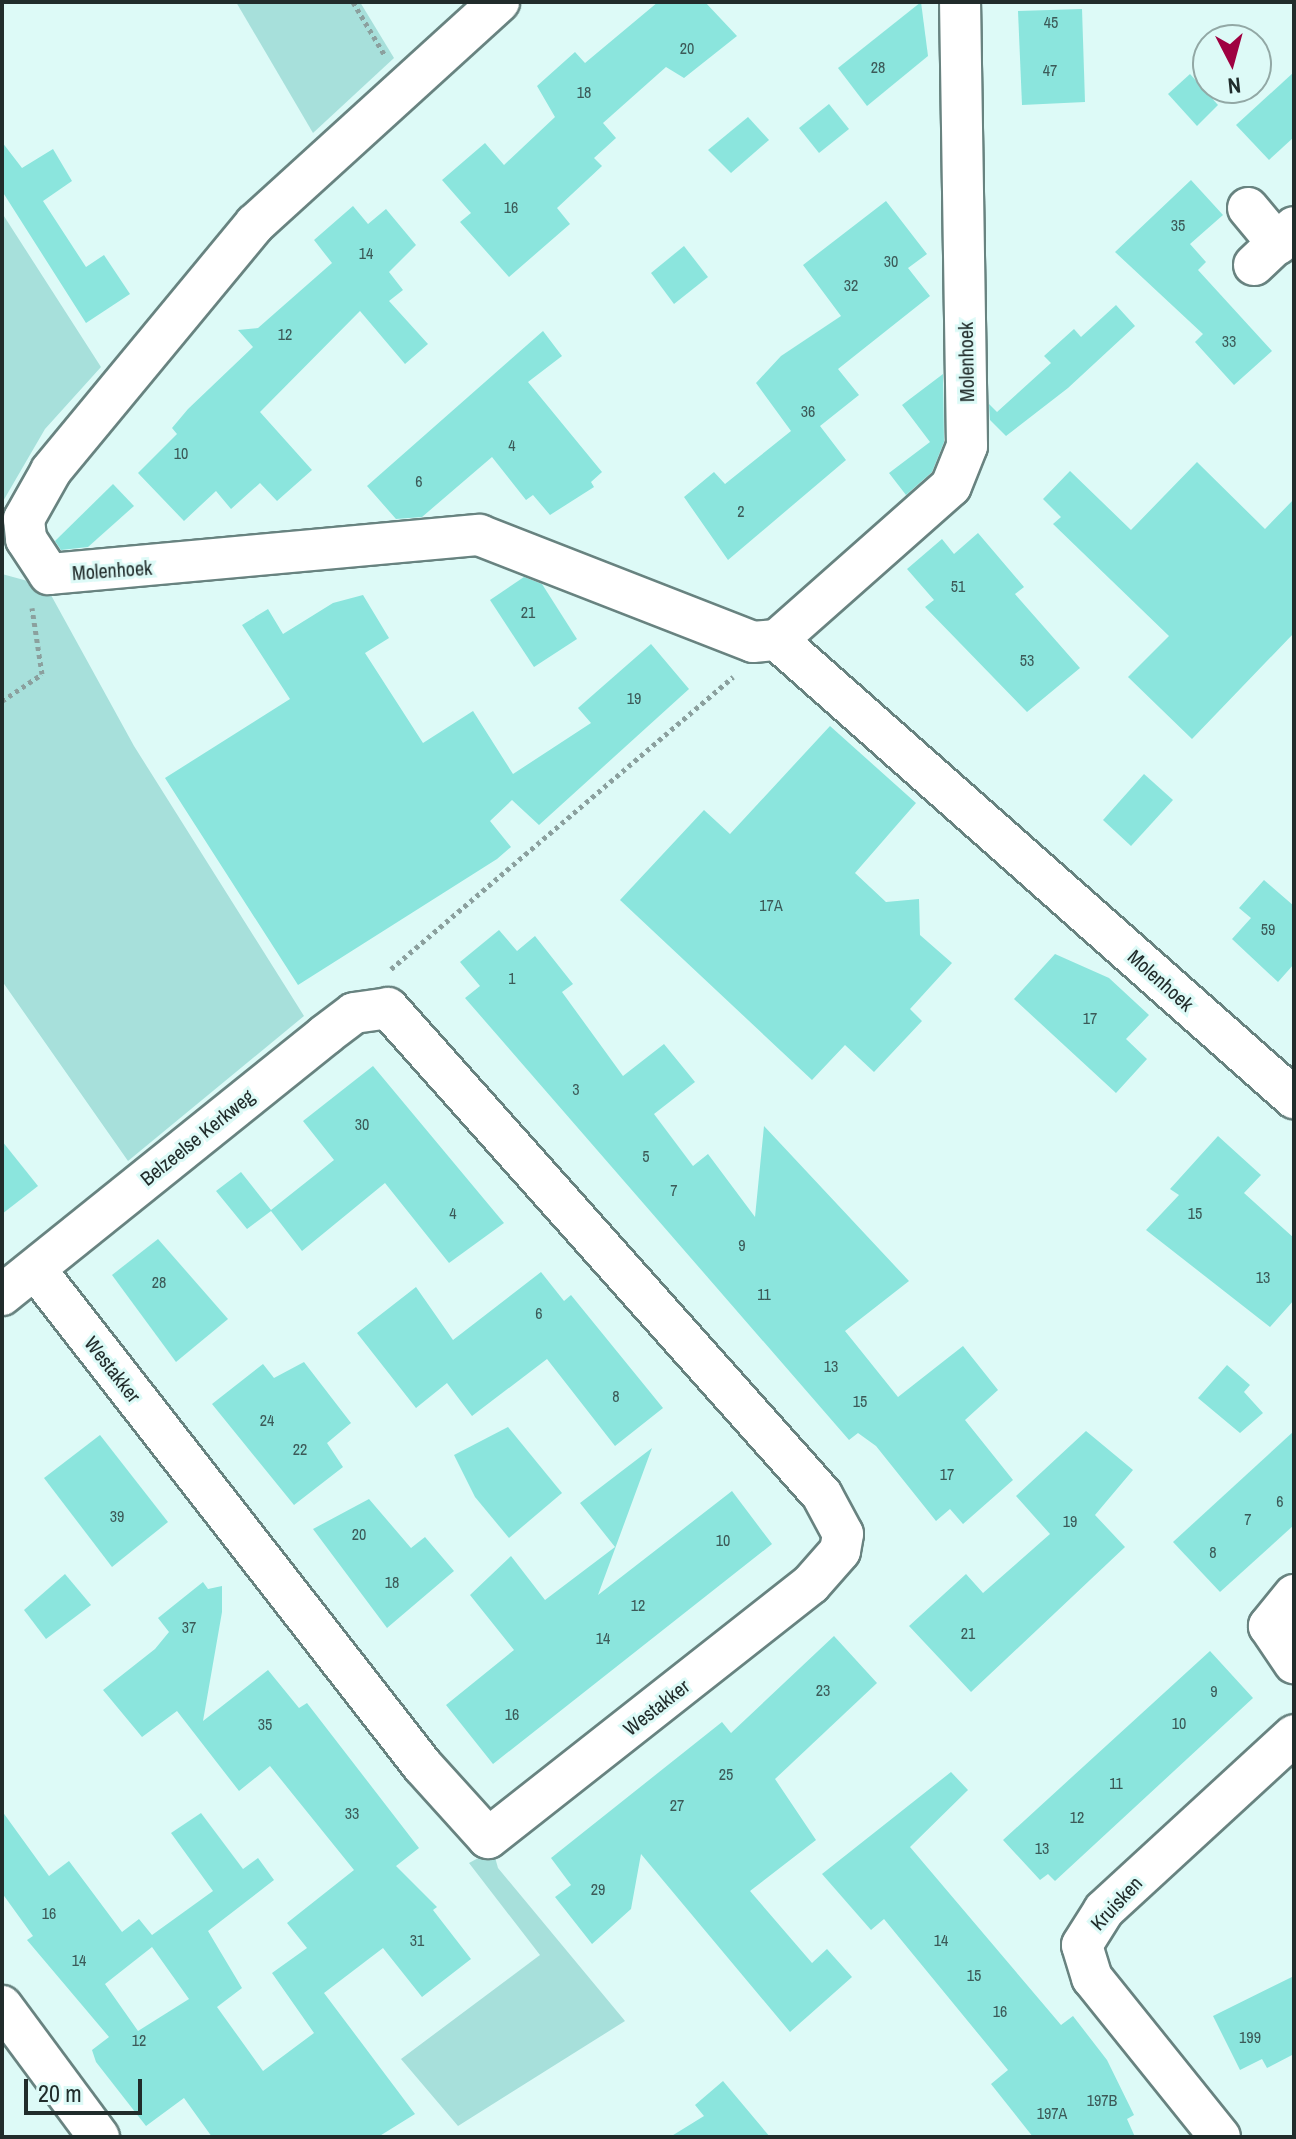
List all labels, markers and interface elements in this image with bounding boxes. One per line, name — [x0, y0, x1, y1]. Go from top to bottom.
house number: 45 — [1044, 12, 1058, 32]
north arrow — [1192, 24, 1272, 104]
house number: 20 — [680, 38, 694, 58]
house number: 28 — [871, 57, 885, 77]
house number: 47 — [1043, 60, 1057, 80]
text: N — [1226, 70, 1242, 101]
house number: 18 — [577, 82, 591, 102]
house number: 16 — [504, 197, 518, 217]
house number: 35 — [1171, 215, 1185, 235]
house number: 14 — [359, 243, 373, 263]
house number: 30 — [884, 251, 898, 271]
house number: 32 — [844, 275, 858, 295]
street label: Molenhoek — [953, 322, 979, 402]
house number: 12 — [278, 324, 292, 344]
house number: 33 — [1222, 331, 1236, 351]
house number: 36 — [801, 401, 815, 421]
house number: 4 — [508, 435, 516, 455]
house number: 10 — [174, 443, 188, 463]
house number: 6 — [415, 471, 423, 491]
house number: 2 — [737, 501, 745, 521]
street label: Molenhoek — [71, 555, 153, 585]
house number: 51 — [951, 576, 965, 596]
house number: 21 — [521, 602, 535, 622]
house number: 53 — [1020, 650, 1034, 670]
house number: 19 — [627, 688, 641, 708]
house number: 17A — [759, 895, 783, 915]
house number: 59 — [1261, 919, 1275, 939]
street label: Molenhoek — [1123, 944, 1199, 1016]
house number: 1 — [508, 968, 516, 988]
house number: 17 — [1083, 1008, 1097, 1028]
house number: 3 — [572, 1079, 580, 1099]
street label: Belzeelse Kerkweg — [135, 1084, 259, 1190]
house number: 30 — [355, 1114, 369, 1134]
house number: 5 — [642, 1146, 650, 1166]
house number: 7 — [670, 1180, 678, 1200]
house number: 4 — [449, 1203, 457, 1223]
house number: 15 — [1188, 1203, 1202, 1223]
house number: 9 — [738, 1235, 746, 1255]
house number: 13 — [1256, 1267, 1270, 1287]
house number: 28 — [152, 1272, 166, 1292]
house number: 11 — [757, 1284, 771, 1304]
house number: 6 — [535, 1303, 543, 1323]
street label: Westakker — [80, 1331, 146, 1407]
house number: 13 — [824, 1356, 838, 1376]
house number: 8 — [612, 1386, 620, 1406]
house number: 15 — [853, 1391, 867, 1411]
house number: 24 — [260, 1410, 274, 1430]
house number: 22 — [293, 1439, 307, 1459]
house number: 17 — [940, 1464, 954, 1484]
house number: 6 — [1276, 1491, 1284, 1511]
house number: 39 — [110, 1506, 124, 1526]
house number: 7 — [1244, 1509, 1252, 1529]
house number: 19 — [1063, 1511, 1077, 1531]
house number: 20 — [352, 1524, 366, 1544]
house number: 10 — [716, 1530, 730, 1550]
house number: 8 — [1209, 1542, 1217, 1562]
house number: 18 — [385, 1572, 399, 1592]
house number: 12 — [631, 1595, 645, 1615]
house number: 37 — [182, 1617, 196, 1637]
house number: 21 — [961, 1623, 975, 1643]
house number: 14 — [596, 1628, 610, 1648]
street label: Westakker — [618, 1674, 694, 1740]
house number: 23 — [816, 1680, 830, 1700]
house number: 9 — [1210, 1681, 1218, 1701]
house number: 16 — [505, 1704, 519, 1724]
house number: 10 — [1172, 1713, 1186, 1733]
house number: 35 — [258, 1714, 272, 1734]
house number: 25 — [719, 1764, 733, 1784]
house number: 11 — [1109, 1773, 1123, 1793]
house number: 27 — [670, 1795, 684, 1815]
house number: 33 — [345, 1803, 359, 1823]
house number: 12 — [1070, 1807, 1084, 1827]
house number: 13 — [1035, 1838, 1049, 1858]
street label: Kruisken — [1085, 1871, 1147, 1935]
house number: 29 — [591, 1879, 605, 1899]
house number: 16 — [42, 1903, 56, 1923]
house number: 31 — [410, 1930, 424, 1950]
house number: 14 — [934, 1930, 948, 1950]
house number: 14 — [72, 1950, 86, 1970]
house number: 15 — [967, 1965, 981, 1985]
house number: 16 — [993, 2001, 1007, 2021]
house number: 199 — [1239, 2027, 1261, 2047]
house number: 12 — [132, 2030, 146, 2050]
scale bar — [28, 2063, 146, 2113]
text: 20 m — [38, 2077, 82, 2109]
house number: 197B — [1087, 2090, 1117, 2110]
house number: 197A — [1037, 2103, 1067, 2123]

